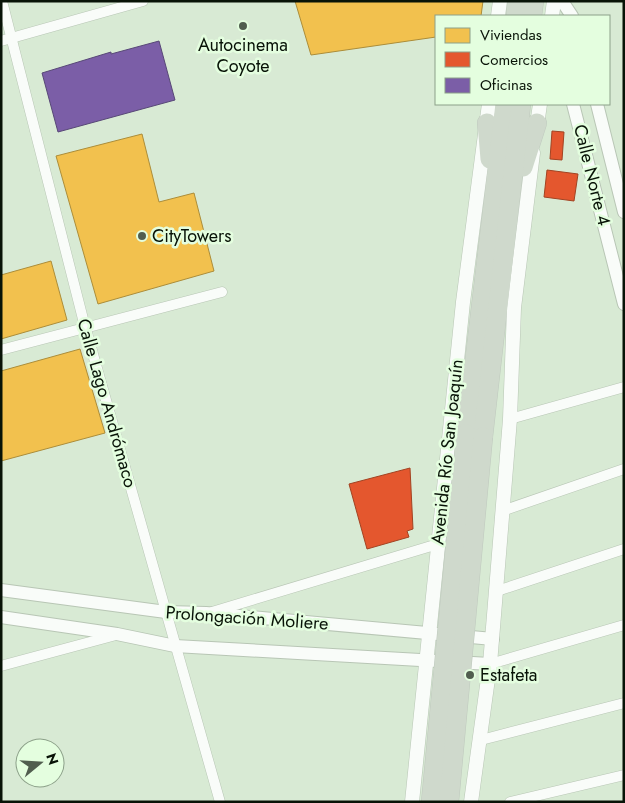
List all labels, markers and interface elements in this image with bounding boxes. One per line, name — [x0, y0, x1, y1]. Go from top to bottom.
legend — [435, 15, 610, 105]
marker: Autocinema Coyote — [237, 20, 249, 32]
text: Viviendas — [480, 24, 542, 46]
place label: Autocinema Coyote — [198, 32, 288, 79]
text: Comercios — [480, 49, 548, 71]
text: Oficinas — [480, 74, 532, 96]
street label: Calle Norte 4 — [567, 122, 617, 228]
place label: CityTowers — [152, 223, 232, 249]
marker: CityTowers — [136, 230, 148, 242]
street label: Calle Lago Andrómaco — [70, 315, 144, 491]
street label: Avenida Río San Joaquín — [424, 358, 470, 546]
street label: Prolongación Moliere — [165, 599, 329, 637]
place label: Estafeta — [480, 662, 538, 688]
marker: Estafeta — [464, 669, 476, 681]
north arrow — [15, 738, 65, 788]
text: N — [41, 751, 64, 767]

